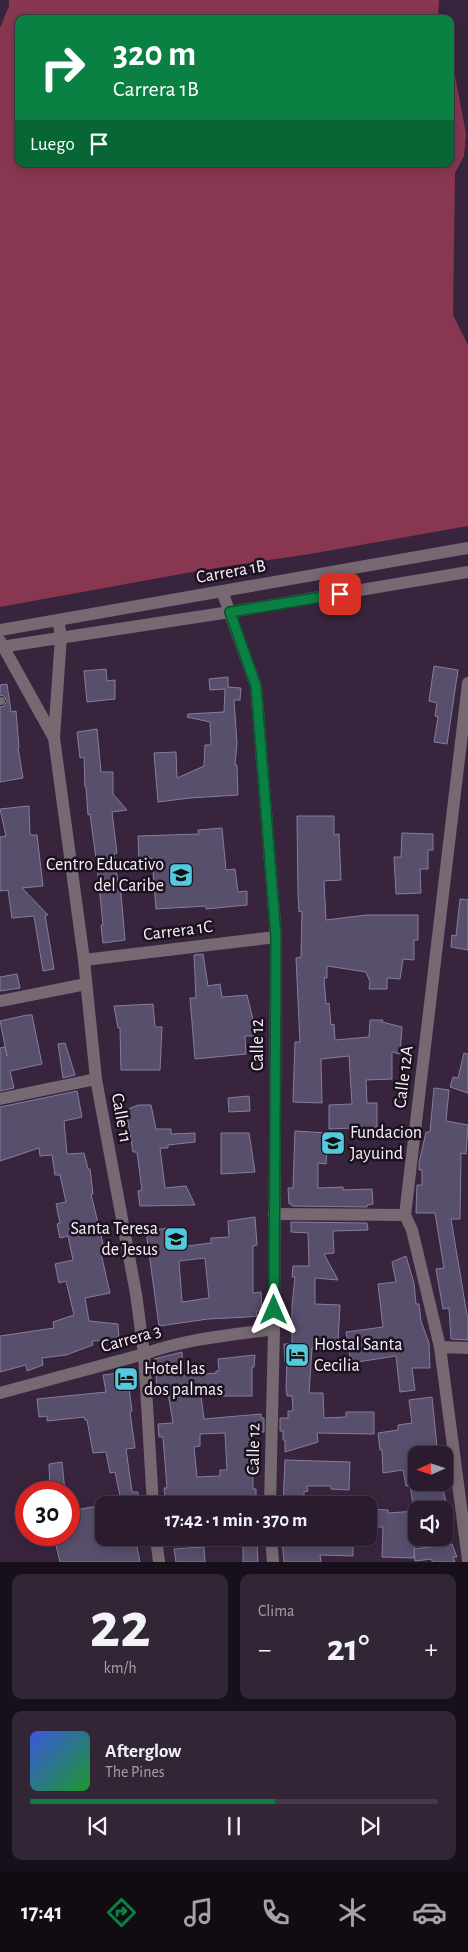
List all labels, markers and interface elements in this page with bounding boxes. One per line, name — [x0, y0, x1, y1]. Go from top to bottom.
icon: right — [30, 35, 95, 100]
text: 320 m — [113, 37, 196, 72]
text: Carrera 1B — [113, 78, 199, 100]
icon: arrive — [85, 130, 113, 158]
text: Luego — [30, 135, 75, 154]
street label: Carrera 1B — [195, 557, 267, 587]
pin — [319, 573, 361, 615]
icon: arrive — [326, 580, 354, 608]
place label: Centro Educativo del Caribe — [46, 856, 164, 895]
school or university icon: Centro Educativo del Caribe — [168, 862, 194, 888]
street label: Carrera 1C — [142, 918, 214, 944]
street label: Calle 12 — [249, 1019, 267, 1071]
street label: Calle 12A — [391, 1044, 417, 1109]
street label: Calle 11 — [108, 1092, 134, 1144]
place label: Fundacion Jayuind — [350, 1124, 422, 1163]
school or university icon: Fundacion Jayuind — [320, 1130, 346, 1156]
place label: Santa Teresa de Jesus — [70, 1220, 158, 1259]
school or university icon: Santa Teresa de Jesus — [163, 1226, 189, 1252]
position arrow — [247, 1283, 299, 1335]
street label: Carrera 3 — [99, 1322, 163, 1356]
place label: Hostal Santa Cecilia — [314, 1336, 403, 1375]
hotel icon: Hostal Santa Cecilia — [284, 1342, 310, 1368]
place label: Hotel las dos palmas — [144, 1360, 223, 1399]
hotel icon: Hotel las dos palmas — [113, 1366, 139, 1392]
street label: Calle 12 — [245, 1423, 263, 1475]
north arrow — [408, 1446, 452, 1491]
map controls — [408, 1446, 453, 1546]
speed limit sign: 30 — [15, 1481, 80, 1546]
button: sound — [408, 1501, 453, 1546]
text: 17:42 · 1 min · 370 m — [165, 1511, 307, 1530]
text: 22 — [89, 1594, 151, 1659]
text: Clima — [258, 1603, 294, 1619]
text: 21° — [327, 1630, 369, 1668]
text: − — [258, 1636, 271, 1664]
text: + — [425, 1636, 438, 1664]
text: km/h — [103, 1660, 137, 1676]
text: Afterglow — [105, 1742, 181, 1761]
text: The Pines — [105, 1764, 165, 1780]
icon: previous — [84, 1812, 112, 1840]
icon: pause — [220, 1812, 248, 1840]
icon: next — [356, 1812, 384, 1840]
icon: directions — [104, 1895, 139, 1930]
icon: music — [181, 1895, 216, 1930]
icon: phone — [258, 1895, 293, 1930]
icon: climate — [335, 1895, 370, 1930]
icon: car — [412, 1895, 447, 1930]
text: 17:41 — [21, 1901, 62, 1923]

